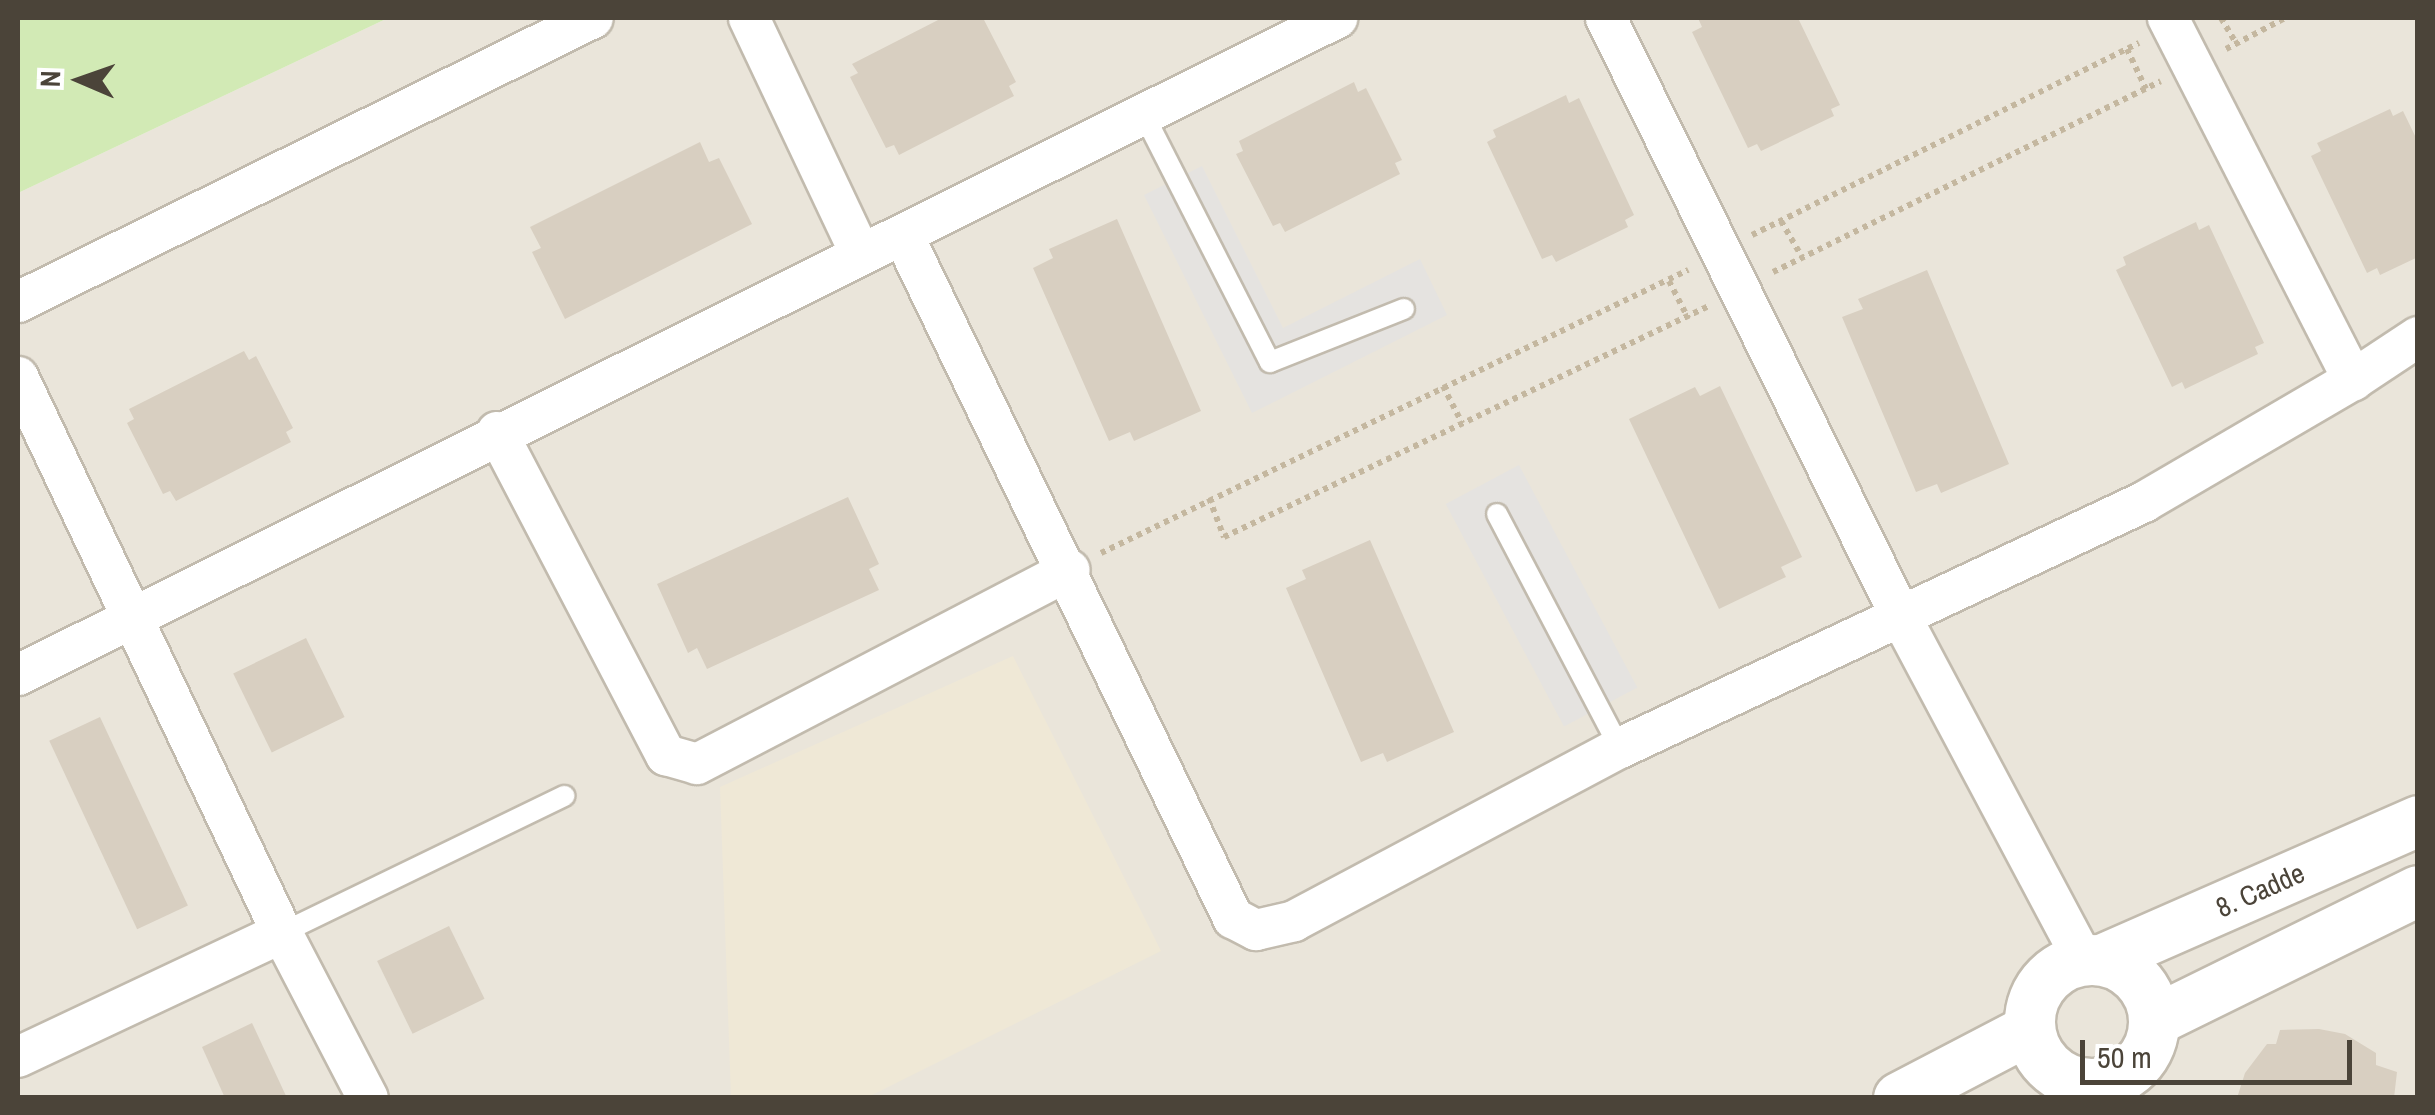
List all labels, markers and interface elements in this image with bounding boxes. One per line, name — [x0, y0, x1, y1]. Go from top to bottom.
north arrow — [30, 30, 130, 130]
text: N — [31, 70, 69, 88]
street label: 8. Cadde — [2211, 856, 2309, 924]
scale bar — [2085, 1020, 2358, 1082]
text: 50 m — [2097, 1037, 2152, 1077]

